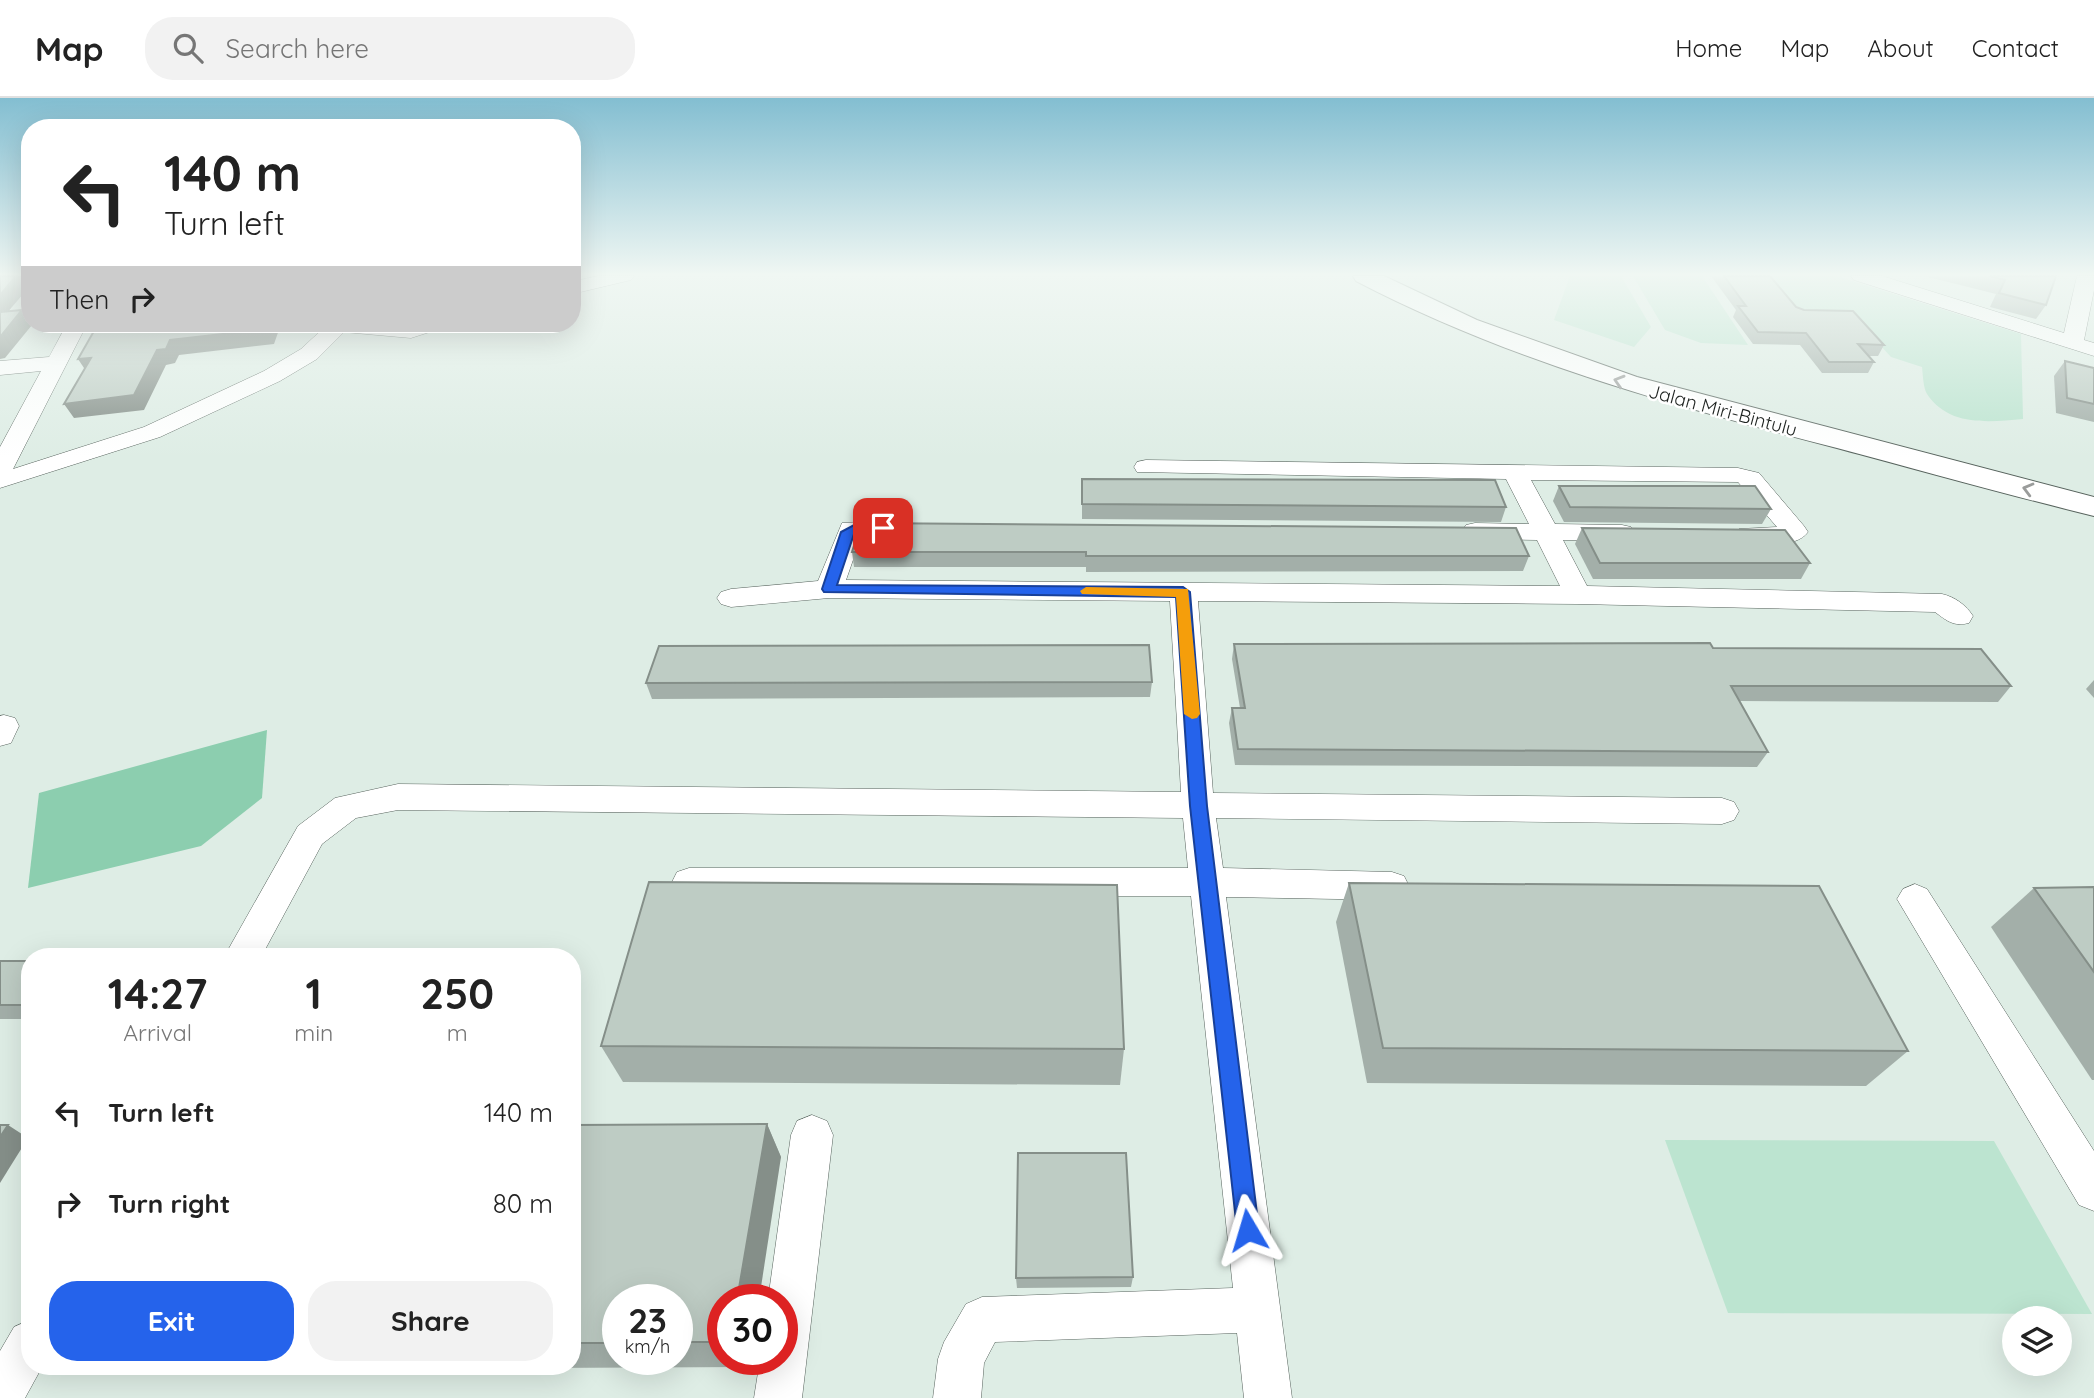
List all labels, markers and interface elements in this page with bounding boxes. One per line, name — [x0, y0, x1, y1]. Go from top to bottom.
search box — [145, 17, 635, 80]
text: Map — [35, 28, 103, 69]
icon: search — [169, 29, 207, 67]
text: Search here — [225, 32, 369, 65]
text: Home — [1675, 33, 1742, 63]
text: Map — [1780, 33, 1829, 63]
text: About — [1867, 33, 1934, 63]
text: Contact — [1972, 33, 2059, 63]
text: 140 m — [164, 142, 301, 203]
icon: left — [49, 147, 140, 238]
text: Turn left — [164, 203, 285, 243]
icon: right — [123, 280, 161, 318]
text: Then — [49, 283, 109, 316]
one-way arrow — [1613, 374, 1625, 389]
street label: Jalan Miri-Bintulu — [1646, 379, 1800, 441]
one-way arrow — [2022, 483, 2034, 498]
pin — [853, 498, 913, 558]
icon: arrive — [864, 509, 902, 547]
text: 14:27 — [108, 967, 207, 1020]
text: 1 — [306, 967, 322, 1020]
text: 250 — [420, 967, 494, 1020]
text: Arrival — [123, 1018, 192, 1047]
text: min — [294, 1018, 333, 1047]
text: m — [447, 1018, 468, 1047]
icon: left — [49, 1094, 87, 1132]
text: Turn left — [108, 1096, 215, 1129]
text: 140 m — [484, 1096, 553, 1129]
icon: right — [49, 1185, 87, 1223]
text: Turn right — [108, 1187, 230, 1220]
text: 80 m — [493, 1187, 553, 1220]
position arrow — [1211, 1193, 1285, 1267]
button: Exit — [49, 1281, 294, 1361]
button: Share — [308, 1281, 553, 1361]
speed limit sign: 30 — [707, 1284, 798, 1375]
text: 23 — [628, 1298, 667, 1342]
map controls — [2002, 1306, 2072, 1376]
button: layers — [2002, 1306, 2072, 1376]
text: km/h — [625, 1335, 670, 1358]

